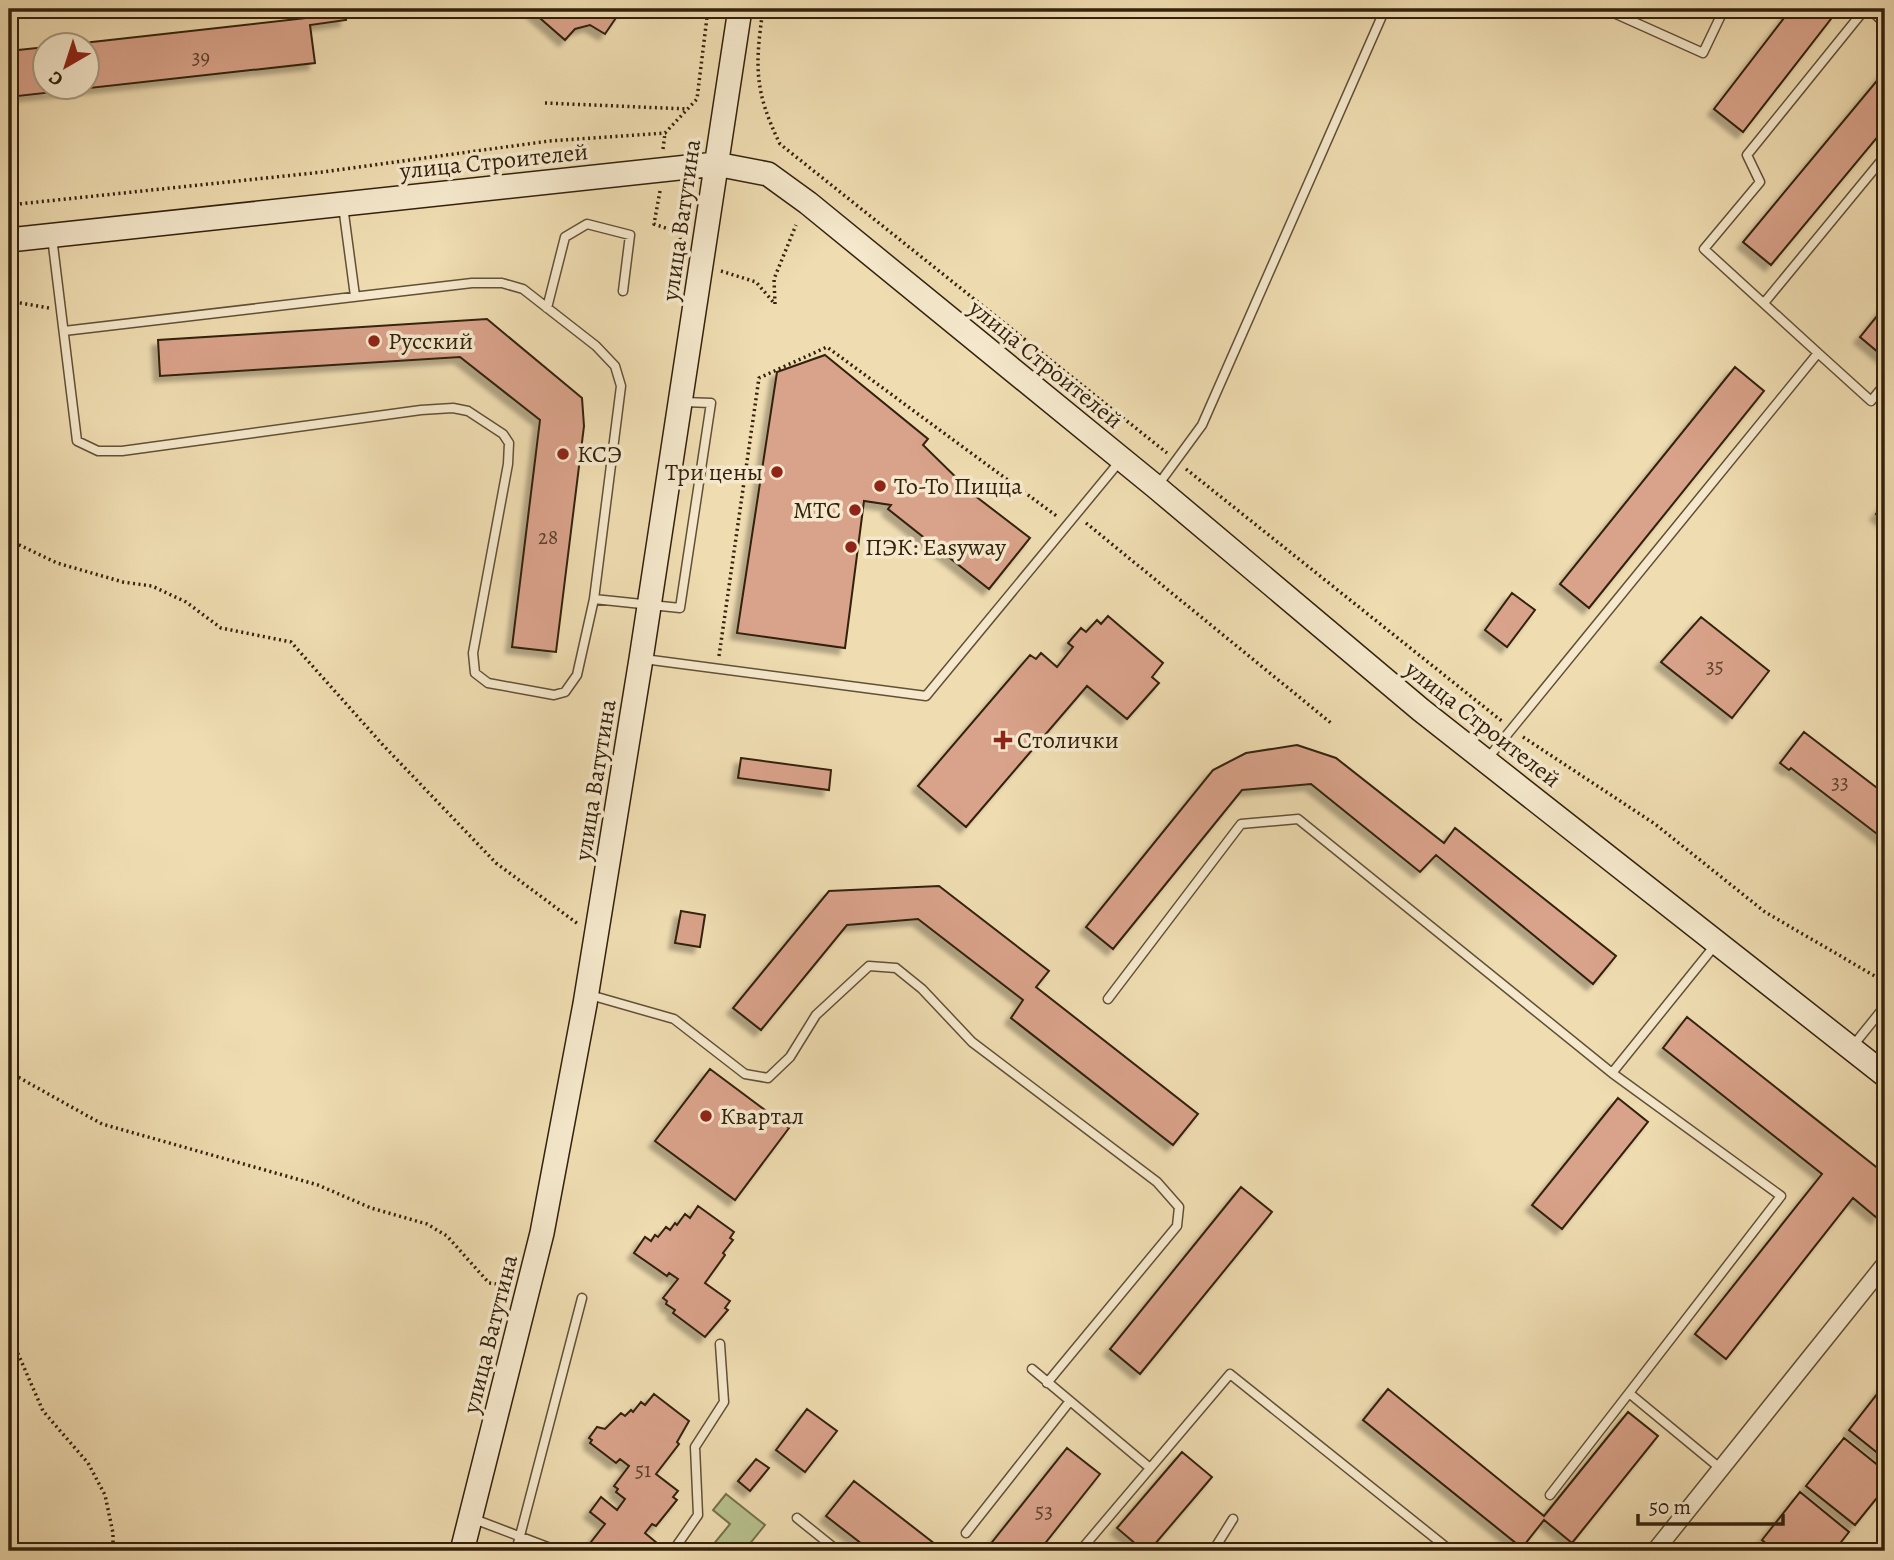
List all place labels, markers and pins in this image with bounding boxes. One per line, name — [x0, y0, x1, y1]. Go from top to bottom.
place label: Русский — [388, 325, 473, 357]
marker: Русский — [366, 333, 382, 349]
place label: КСЭ — [577, 438, 622, 470]
marker: КСЭ — [555, 446, 571, 462]
place label: Три цены — [665, 456, 763, 488]
marker: Три цены — [769, 464, 785, 480]
place label: То-То Пицца — [894, 470, 1022, 502]
marker: То-То Пицца — [872, 478, 888, 494]
place label: МТС — [793, 494, 841, 526]
marker: МТС — [847, 502, 863, 518]
place label: ПЭК: Easyway — [865, 531, 1006, 563]
marker: ПЭК: Easyway — [843, 539, 859, 555]
place label: Столички — [1017, 724, 1119, 756]
marker: Столички — [995, 732, 1011, 748]
place label: Квартал — [720, 1100, 804, 1132]
marker: Квартал — [698, 1108, 714, 1124]

